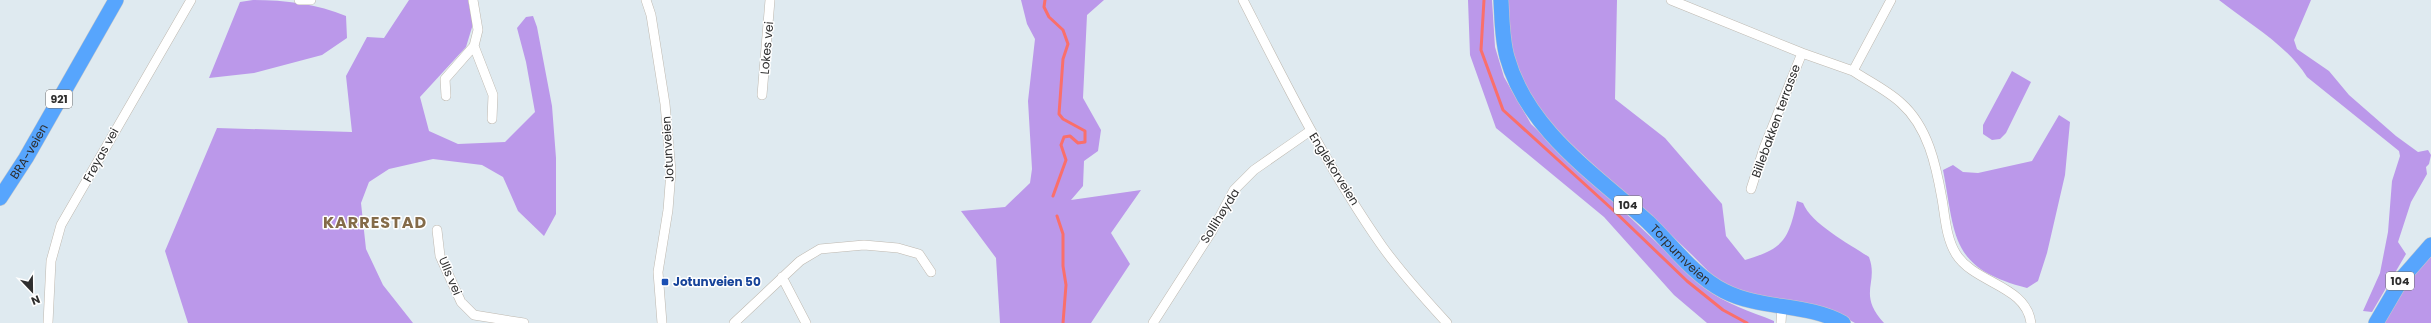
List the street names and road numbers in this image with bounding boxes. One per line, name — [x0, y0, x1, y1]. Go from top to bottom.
street label: Lokes vei — [756, 21, 777, 75]
street label: Billebakken terrasse — [1747, 62, 1804, 180]
road number: 921 — [46, 90, 72, 108]
street label: Jotunveien — [657, 116, 678, 182]
street label: BRA-veien — [6, 120, 52, 182]
street label: Frøyas vei — [79, 125, 122, 185]
street label: Englekorveien — [1305, 129, 1364, 208]
street label: Sollihøyda — [1196, 185, 1243, 246]
road number: 104 — [1614, 196, 1642, 214]
street label: Torpumveien — [1647, 220, 1715, 288]
street label: Ulls vei — [435, 254, 466, 298]
road number: 104 — [2386, 272, 2414, 290]

